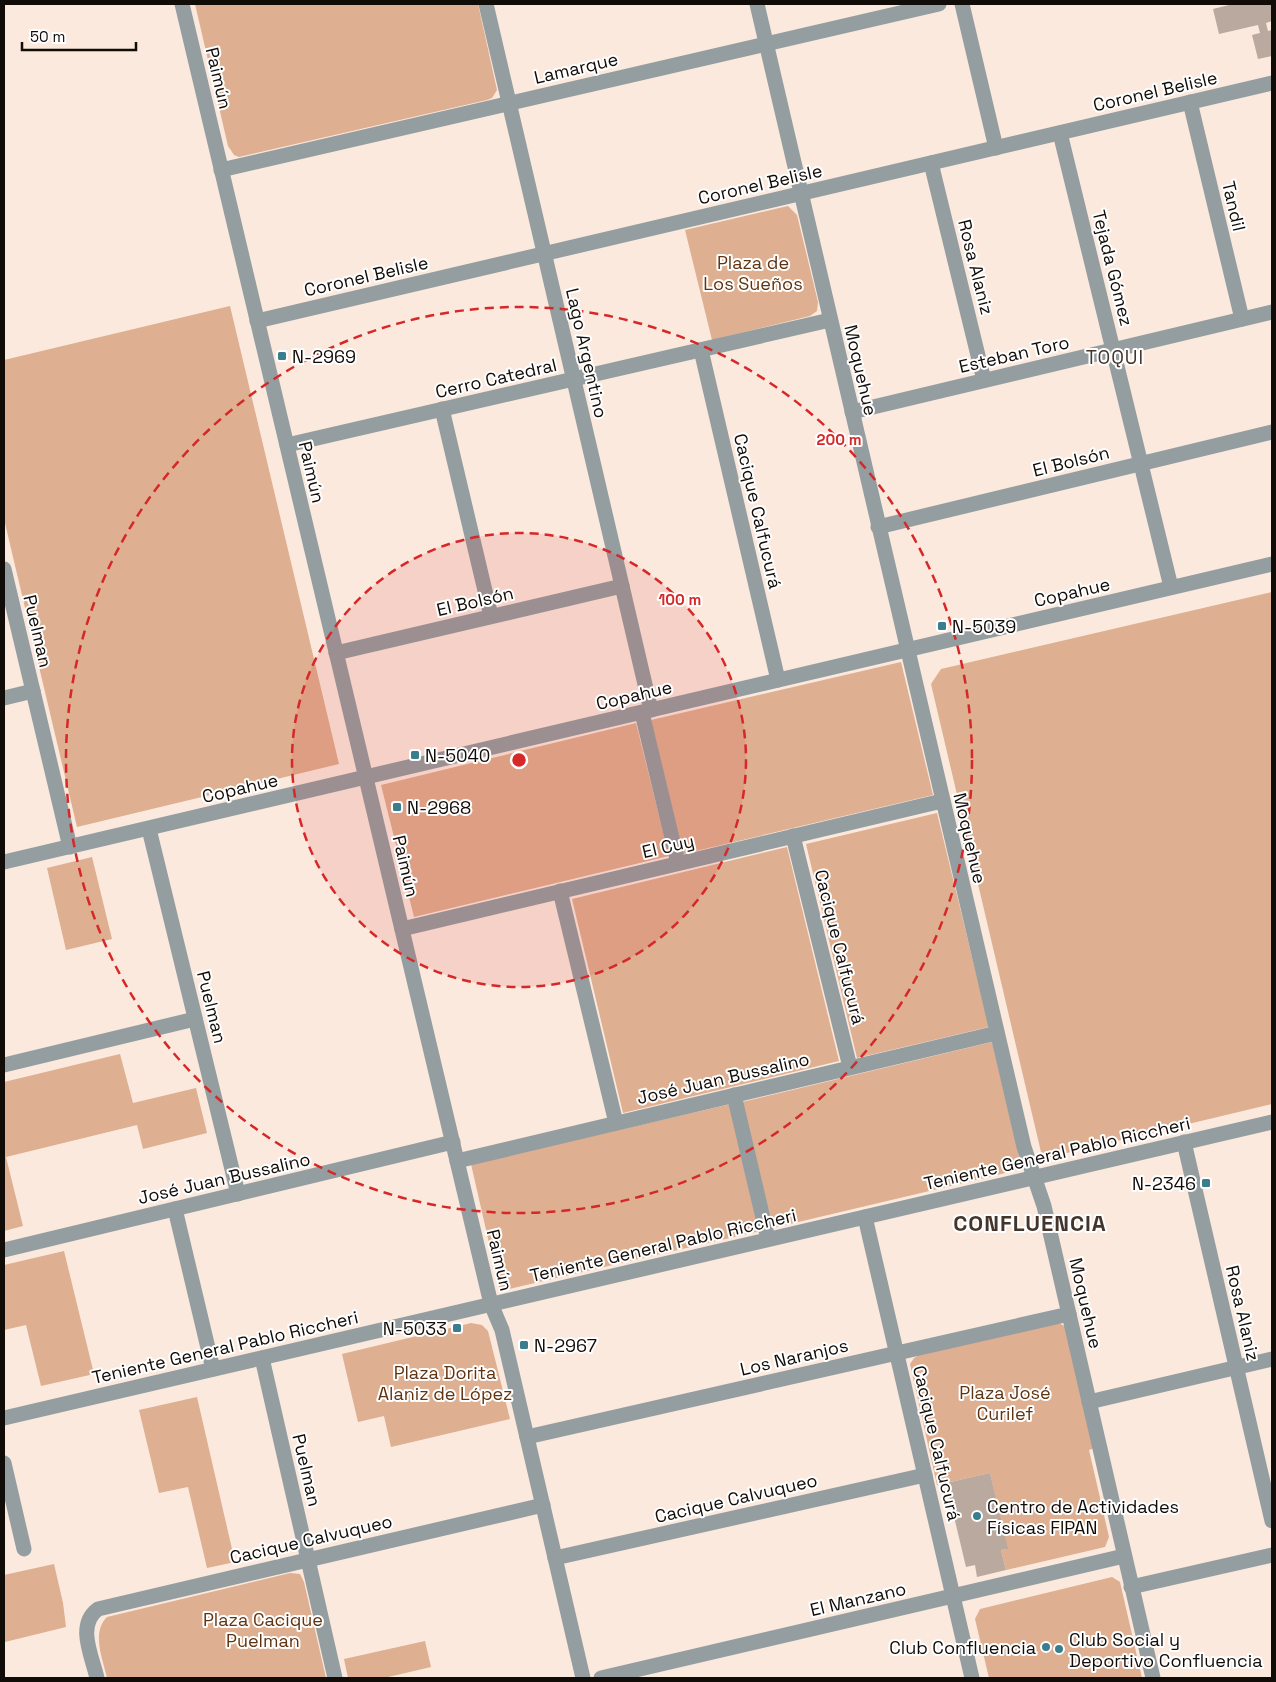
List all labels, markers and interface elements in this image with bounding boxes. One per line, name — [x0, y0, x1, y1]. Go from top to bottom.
scale bar — [22, 20, 136, 52]
text: 50 m — [30, 27, 65, 46]
street label: Paimún — [201, 45, 237, 111]
street label: Lamarque — [532, 47, 620, 89]
street label: Coronel Belisle — [1091, 66, 1219, 116]
street label: Coronel Belisle — [696, 159, 824, 209]
street label: Tandil — [1217, 179, 1251, 233]
street label: Tejada Gómez — [1087, 208, 1139, 328]
street label: Rosa Alaniz — [953, 217, 999, 317]
street label: Coronel Belisle — [302, 251, 430, 301]
park label: Plaza de Los Sueños — [703, 251, 803, 295]
street label: Lago Argentino — [561, 286, 613, 420]
street label: Moquehue — [839, 322, 883, 418]
street label: Esteban Toro — [957, 330, 1071, 378]
place label: N-2969 — [292, 345, 356, 368]
district label: TOQUI — [1086, 345, 1144, 370]
marker: N-2969 — [276, 350, 288, 362]
street label: Cerro Catedral — [433, 353, 559, 403]
text: 200 m — [817, 430, 861, 449]
street label: Cacique Calfucurá — [729, 431, 787, 591]
street label: Paimún — [294, 439, 330, 505]
street label: El Bolsón — [1030, 440, 1112, 482]
street label: Copahue — [1032, 572, 1112, 612]
street label: El Bolsón — [434, 581, 516, 621]
text: 100 m — [659, 590, 701, 609]
street label: Puelman — [18, 592, 58, 670]
place label: N-5039 — [952, 615, 1016, 638]
marker: N-5039 — [936, 620, 948, 632]
street label: Copahue — [594, 675, 674, 715]
place label: N-5040 — [425, 744, 490, 767]
marker: N-5040 — [409, 749, 421, 761]
centre of rings — [510, 751, 528, 769]
street label: Copahue — [200, 768, 280, 808]
street label: Moquehue — [948, 790, 992, 886]
place label: N-2968 — [407, 796, 471, 819]
marker: N-2968 — [391, 801, 403, 813]
street label: El Cuy — [640, 829, 696, 863]
street label: Paimún — [388, 833, 424, 899]
street label: Cacique Calfucurá — [810, 867, 870, 1027]
street label: Puelman — [192, 968, 232, 1046]
street label: José Juan Bussalino — [634, 1047, 812, 1109]
street label: Teniente General Pablo Riccheri — [922, 1111, 1192, 1195]
street label: José Juan Bussalino — [135, 1147, 313, 1209]
place label: N-2346 — [1132, 1172, 1196, 1195]
marker: N-2346 — [1200, 1177, 1212, 1189]
street label: Teniente General Pablo Riccheri — [528, 1203, 798, 1287]
district label: CONFLUENCIA — [953, 1209, 1107, 1237]
street label: Paimún — [482, 1227, 518, 1293]
street label: Moquehue — [1064, 1255, 1108, 1351]
street label: Rosa Alaniz — [1221, 1263, 1265, 1363]
street label: Teniente General Pablo Riccheri — [90, 1305, 360, 1389]
place label: N-5033 — [383, 1317, 447, 1340]
marker: N-5033 — [451, 1322, 463, 1334]
street label: Los Naranjos — [738, 1333, 850, 1381]
place label: N-2967 — [534, 1334, 597, 1357]
marker: N-2967 — [518, 1339, 530, 1351]
park label: Plaza Dorita Alaniz de López — [378, 1361, 512, 1405]
street label: Cacique Calfucurá — [908, 1363, 966, 1523]
park label: Plaza José Curilef — [959, 1381, 1051, 1425]
street label: Puelman — [287, 1431, 327, 1509]
street label: Cacique Calvuqueo — [652, 1468, 820, 1528]
place label: Centro de Actividades Físicas FIPAN — [987, 1495, 1179, 1539]
street label: Cacique Calvuqueo — [227, 1509, 395, 1569]
marker: Centro de Actividades Físicas FIPAN — [971, 1510, 983, 1522]
street label: El Manzano — [808, 1577, 908, 1621]
park label: Plaza Cacique Puelman — [203, 1608, 323, 1652]
place label: Club Social y Deportivo Confluencia — [1069, 1628, 1263, 1672]
place label: Club Confluencia — [889, 1636, 1036, 1659]
marker: Club Confluencia — [1040, 1641, 1052, 1653]
marker: Club Social y Deportivo Confluencia — [1053, 1643, 1065, 1655]

